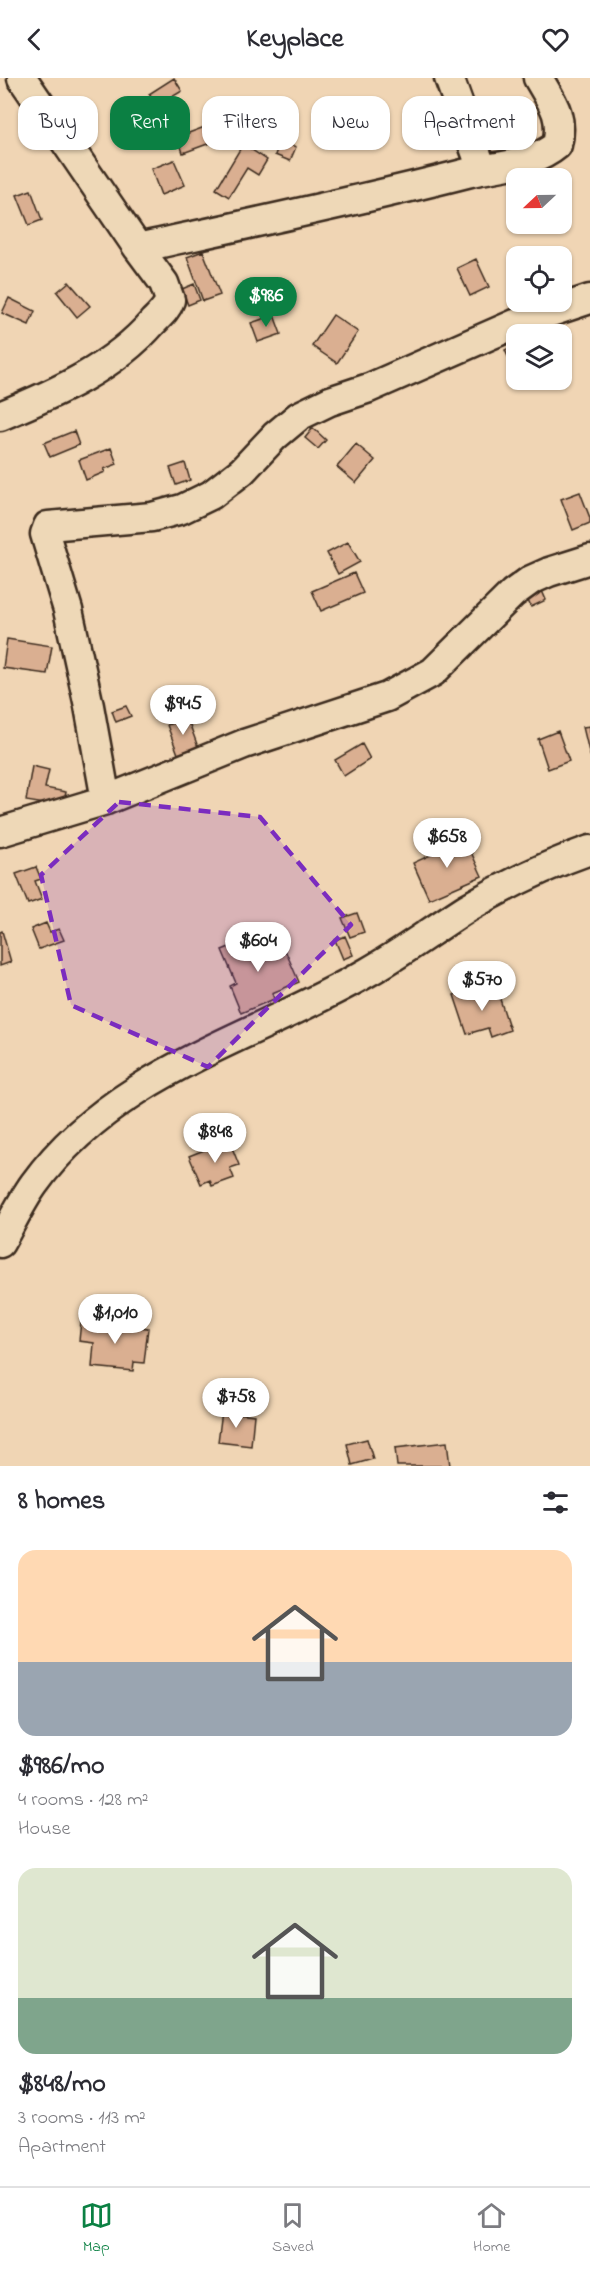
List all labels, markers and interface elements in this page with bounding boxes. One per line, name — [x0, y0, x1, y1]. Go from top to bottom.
text: Keyplace — [246, 20, 344, 59]
icon: back — [18, 23, 51, 56]
icon: heart — [539, 23, 572, 56]
chip: Buy — [18, 96, 98, 150]
chip: Rent — [110, 96, 190, 150]
chip: Filters — [202, 96, 299, 150]
chip: New — [311, 96, 390, 150]
chip: Apartment — [402, 96, 537, 150]
north arrow — [506, 168, 572, 234]
map controls — [506, 168, 572, 390]
button: locate — [506, 246, 572, 312]
pin: $986 — [230, 277, 302, 328]
text: $986 — [249, 282, 283, 311]
button: layers — [506, 324, 572, 390]
pin: $945 — [147, 685, 219, 736]
text: $945 — [164, 690, 202, 719]
pin: $658 — [411, 818, 483, 869]
text: $658 — [427, 823, 467, 852]
pin: $604 — [222, 922, 294, 973]
text: $604 — [239, 927, 277, 956]
pin: $570 — [446, 961, 518, 1012]
text: $570 — [462, 966, 502, 995]
pin: $848 — [179, 1113, 251, 1164]
text: $848 — [197, 1118, 233, 1147]
pin: $1,010 — [66, 1294, 164, 1345]
text: $1,010 — [92, 1299, 138, 1328]
pin: $758 — [200, 1378, 272, 1429]
text: $758 — [216, 1383, 256, 1412]
text: 8 homes — [18, 1483, 105, 1521]
icon: filters — [539, 1486, 572, 1519]
icon: home — [241, 1589, 349, 1697]
text: $986/mo — [18, 1748, 105, 1786]
text: 4 rooms · 128 m² — [18, 1786, 148, 1815]
text: House — [18, 1815, 71, 1844]
icon: home — [241, 1907, 349, 2015]
text: $848/mo — [18, 2066, 106, 2104]
text: 3 rooms · 113 m² — [18, 2104, 146, 2133]
text: Apartment — [18, 2133, 106, 2162]
tab: Map — [80, 2199, 113, 2259]
tab: Saved — [272, 2199, 314, 2259]
tab: Home — [473, 2199, 510, 2259]

